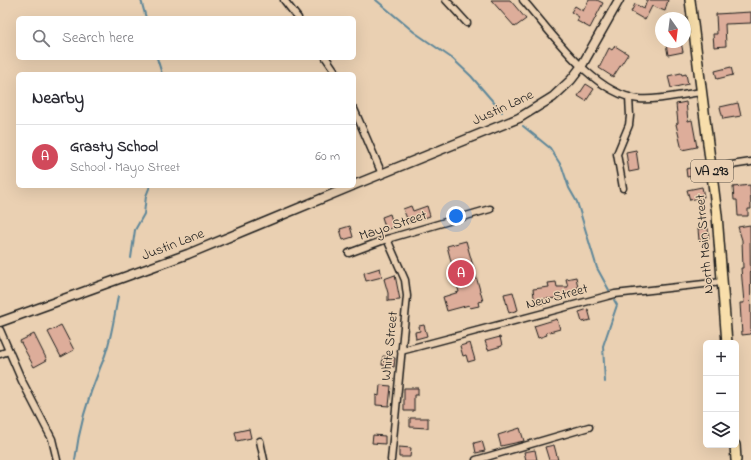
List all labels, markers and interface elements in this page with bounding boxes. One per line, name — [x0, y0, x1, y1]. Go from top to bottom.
north arrow — [655, 12, 691, 48]
search box — [16, 16, 356, 60]
icon: search — [30, 27, 52, 49]
text: Search here — [62, 27, 134, 49]
street label: Justin Lane — [469, 84, 538, 131]
text: Nearby — [32, 86, 84, 111]
text: Grasty School — [70, 136, 158, 158]
text: A — [41, 147, 49, 166]
text: 60 m — [315, 147, 340, 166]
text: School · Mayo Street — [70, 158, 180, 177]
road number: VA 293 — [691, 160, 733, 182]
street label: North Main Street — [690, 193, 720, 295]
street label: Mayo Street — [356, 205, 430, 248]
your location — [446, 206, 466, 226]
street label: Justin Lane — [139, 223, 208, 267]
pin: A — [448, 258, 474, 288]
street label: New Street — [524, 279, 591, 315]
street label: White Street — [376, 310, 404, 382]
map controls — [703, 340, 739, 448]
button: + — [703, 340, 739, 376]
button: − — [703, 376, 739, 412]
button: layers — [703, 412, 739, 448]

